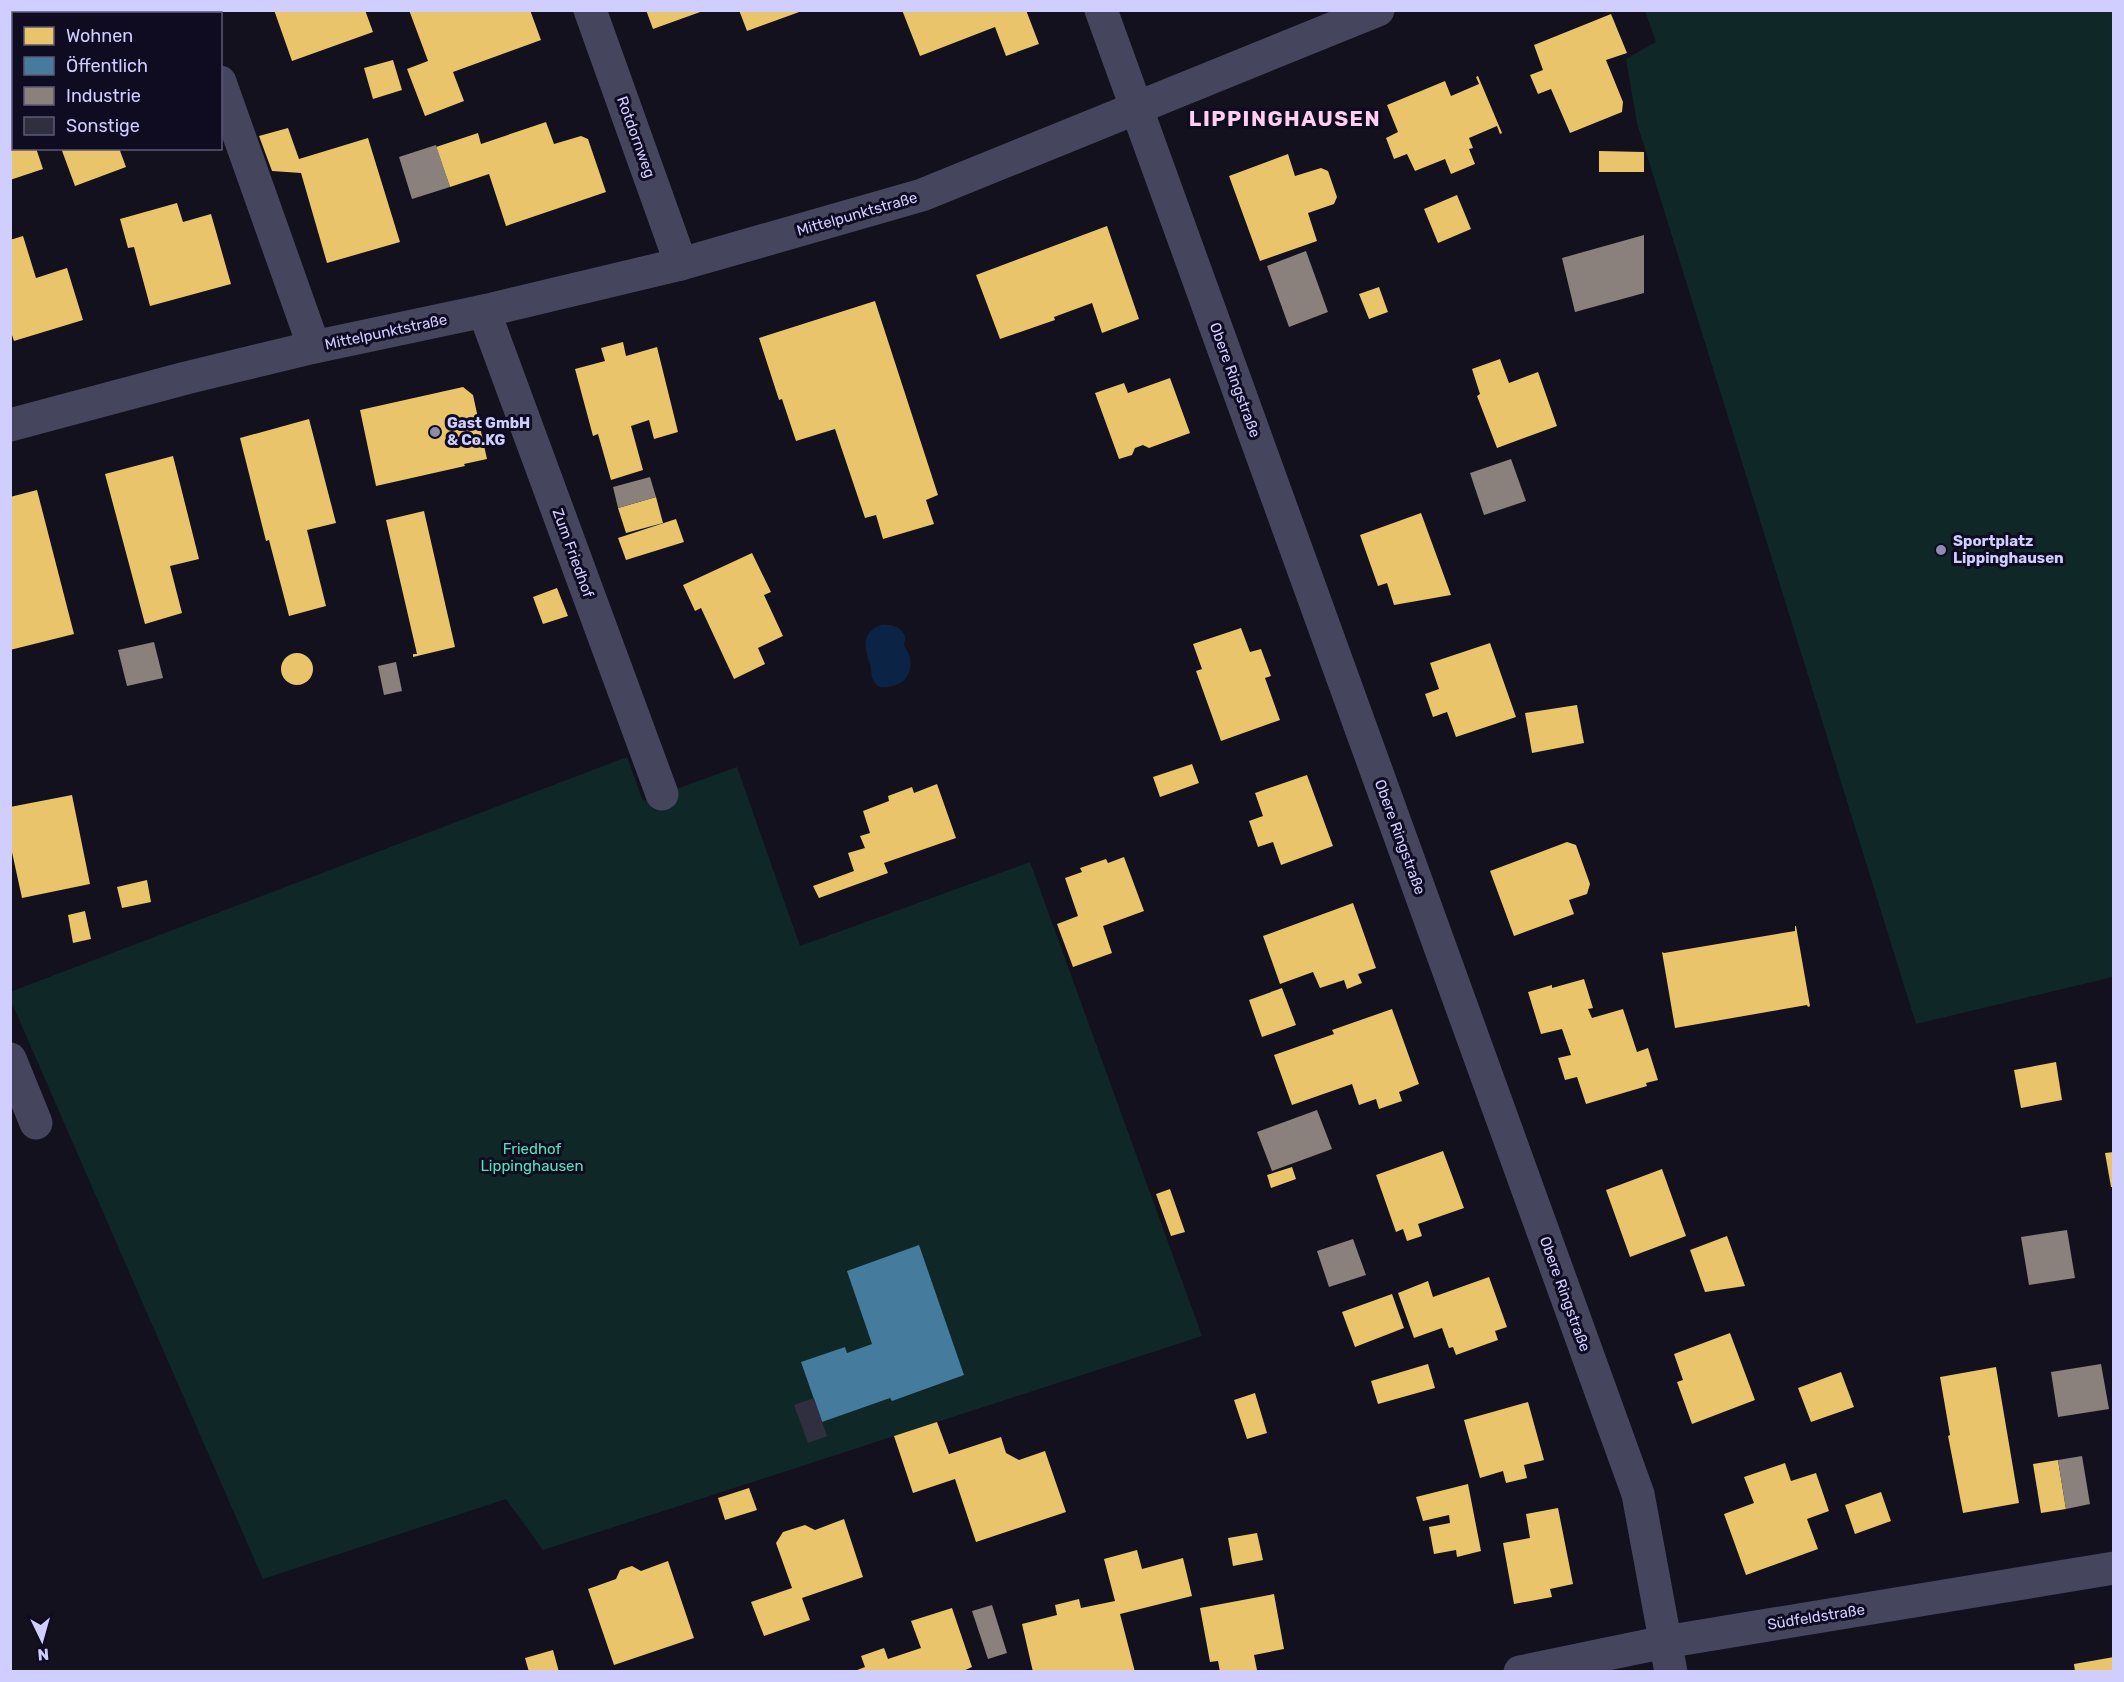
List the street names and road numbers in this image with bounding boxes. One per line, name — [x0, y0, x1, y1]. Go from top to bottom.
street label: Rotdornweg — [613, 94, 659, 180]
street label: Mittelpunktstraße — [795, 188, 919, 240]
street label: Mittelpunktstraße — [323, 310, 449, 354]
street label: Obere Ringstraße — [1206, 320, 1264, 440]
street label: Zum Friedhof — [549, 506, 598, 600]
street label: Obere Ringstraße — [1371, 777, 1429, 897]
street label: Obere Ringstraße — [1536, 1234, 1594, 1354]
street label: Südfeldstraße — [1766, 1600, 1866, 1634]

